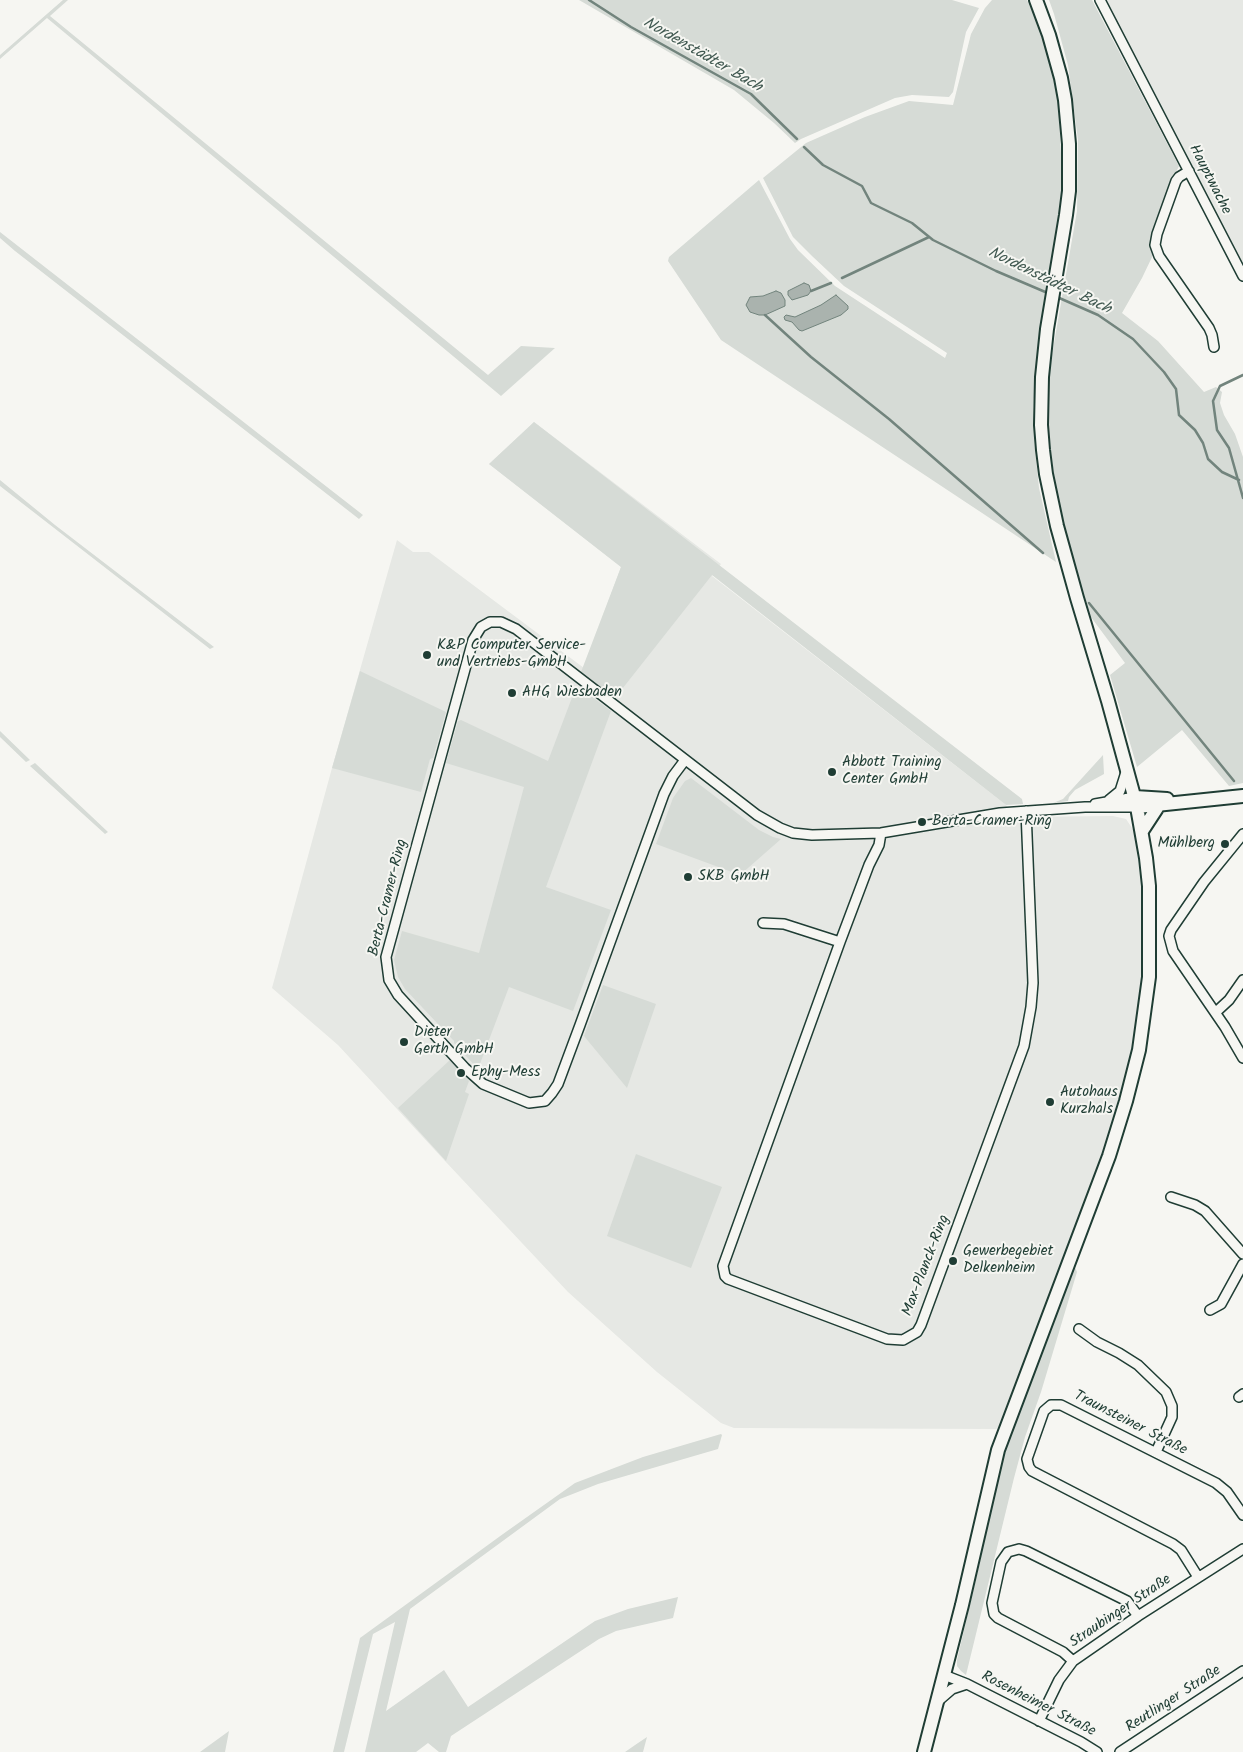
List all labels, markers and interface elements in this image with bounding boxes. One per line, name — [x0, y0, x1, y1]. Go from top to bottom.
water label: Nordenstädter Bach — [639, 14, 765, 98]
street label: Hauptwache — [1184, 142, 1234, 218]
water label: Nordenstädter Bach — [985, 244, 1113, 320]
place label: K&P Computer Service- und Vertriebs-GmbH — [437, 637, 586, 672]
marker: K&P Computer Service- und Vertriebs-GmbH — [421, 649, 433, 661]
place label: AHG Wiesbaden — [522, 684, 622, 702]
marker: AHG Wiesbaden — [506, 687, 518, 699]
place label: Abbott Training Center GmbH — [842, 754, 942, 789]
marker: Abbott Training Center GmbH — [826, 766, 838, 778]
place label: Berta-Cramer-Ring — [932, 813, 1052, 831]
marker: Berta-Cramer-Ring — [916, 816, 928, 828]
place label: Mühlberg — [1158, 835, 1215, 853]
street label: Berta-Cramer-Ring — [366, 838, 412, 958]
marker: Mühlberg — [1219, 838, 1231, 850]
place label: SKB GmbH — [698, 868, 769, 886]
marker: SKB GmbH — [682, 871, 694, 883]
place label: Dieter Gerth GmbH — [414, 1024, 494, 1059]
marker: Dieter Gerth GmbH — [398, 1036, 410, 1048]
place label: Ephy-Mess — [471, 1064, 540, 1082]
marker: Ephy-Mess — [455, 1067, 467, 1079]
place label: Autohaus Kurzhals — [1060, 1084, 1118, 1119]
marker: Autohaus Kurzhals — [1044, 1096, 1056, 1108]
street label: Max-Planck-Ring — [899, 1213, 955, 1319]
place label: Gewerbegebiet Delkenheim — [963, 1243, 1053, 1278]
marker: Gewerbegebiet Delkenheim — [947, 1255, 959, 1267]
street label: Traunsteiner Straße — [1070, 1388, 1190, 1460]
street label: Straubinger Straße — [1067, 1571, 1175, 1653]
street label: Reutlinger Straße — [1123, 1663, 1225, 1737]
street label: Rosenheimer Straße — [978, 1668, 1098, 1742]

